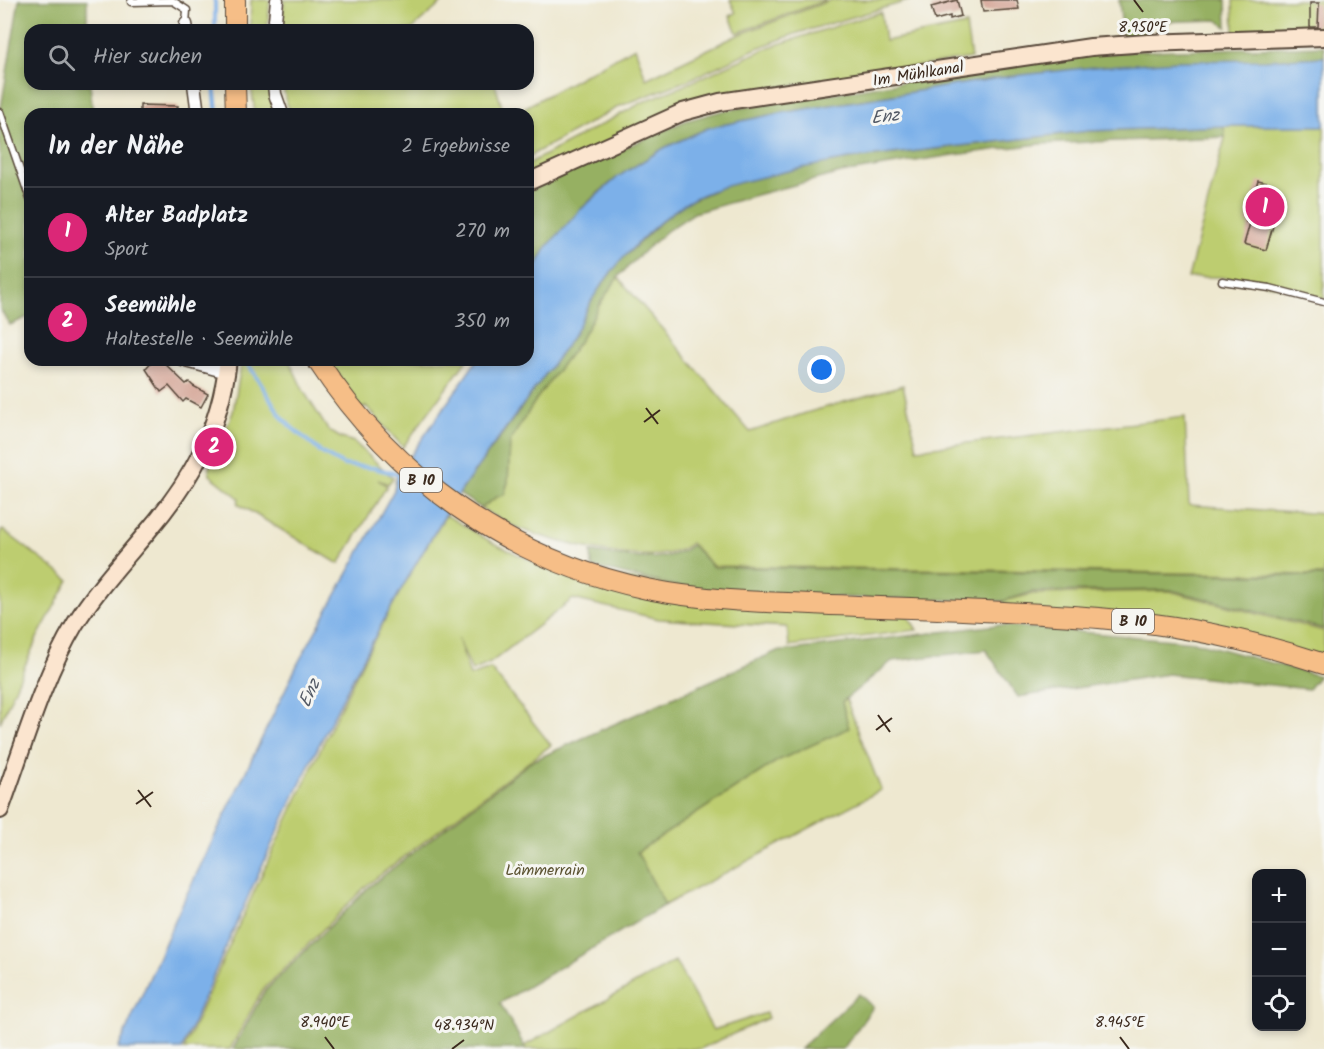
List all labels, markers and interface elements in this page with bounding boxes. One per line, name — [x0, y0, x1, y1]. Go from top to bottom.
text: 8.950°E — [1118, 16, 1169, 40]
search box — [24, 24, 534, 90]
text: Hier suchen — [93, 40, 202, 75]
icon: search — [45, 41, 78, 74]
street label: Im Mühlkanal — [871, 55, 966, 94]
water label: Enz — [869, 101, 903, 134]
text: In der Nähe — [48, 126, 184, 168]
text: 2 Ergebnisse — [402, 131, 510, 163]
pin: 1 — [1246, 184, 1284, 230]
text: Alter Badplatz — [105, 199, 248, 234]
text: 1 — [64, 216, 71, 248]
text: 270 m — [455, 216, 510, 248]
text: Sport — [105, 234, 149, 266]
text: Seemühle — [105, 289, 196, 324]
text: 2 — [62, 306, 73, 338]
text: 350 m — [454, 306, 510, 338]
text: Haltestelle · Seemühle — [105, 324, 293, 356]
your location — [807, 355, 836, 384]
pin: 2 — [194, 424, 234, 470]
road number: B 10 — [400, 468, 442, 492]
road number: B 10 — [1112, 609, 1154, 633]
water label: Enz — [291, 673, 330, 712]
park label: Lämmerrain — [505, 858, 585, 883]
map controls — [1252, 869, 1306, 1031]
button: + — [1252, 869, 1306, 923]
button: − — [1252, 923, 1306, 977]
button: locate — [1252, 977, 1306, 1031]
text: 8.940°E — [300, 1011, 351, 1035]
text: 8.945°E — [1095, 1011, 1146, 1035]
text: 48.934°N — [434, 1014, 494, 1038]

